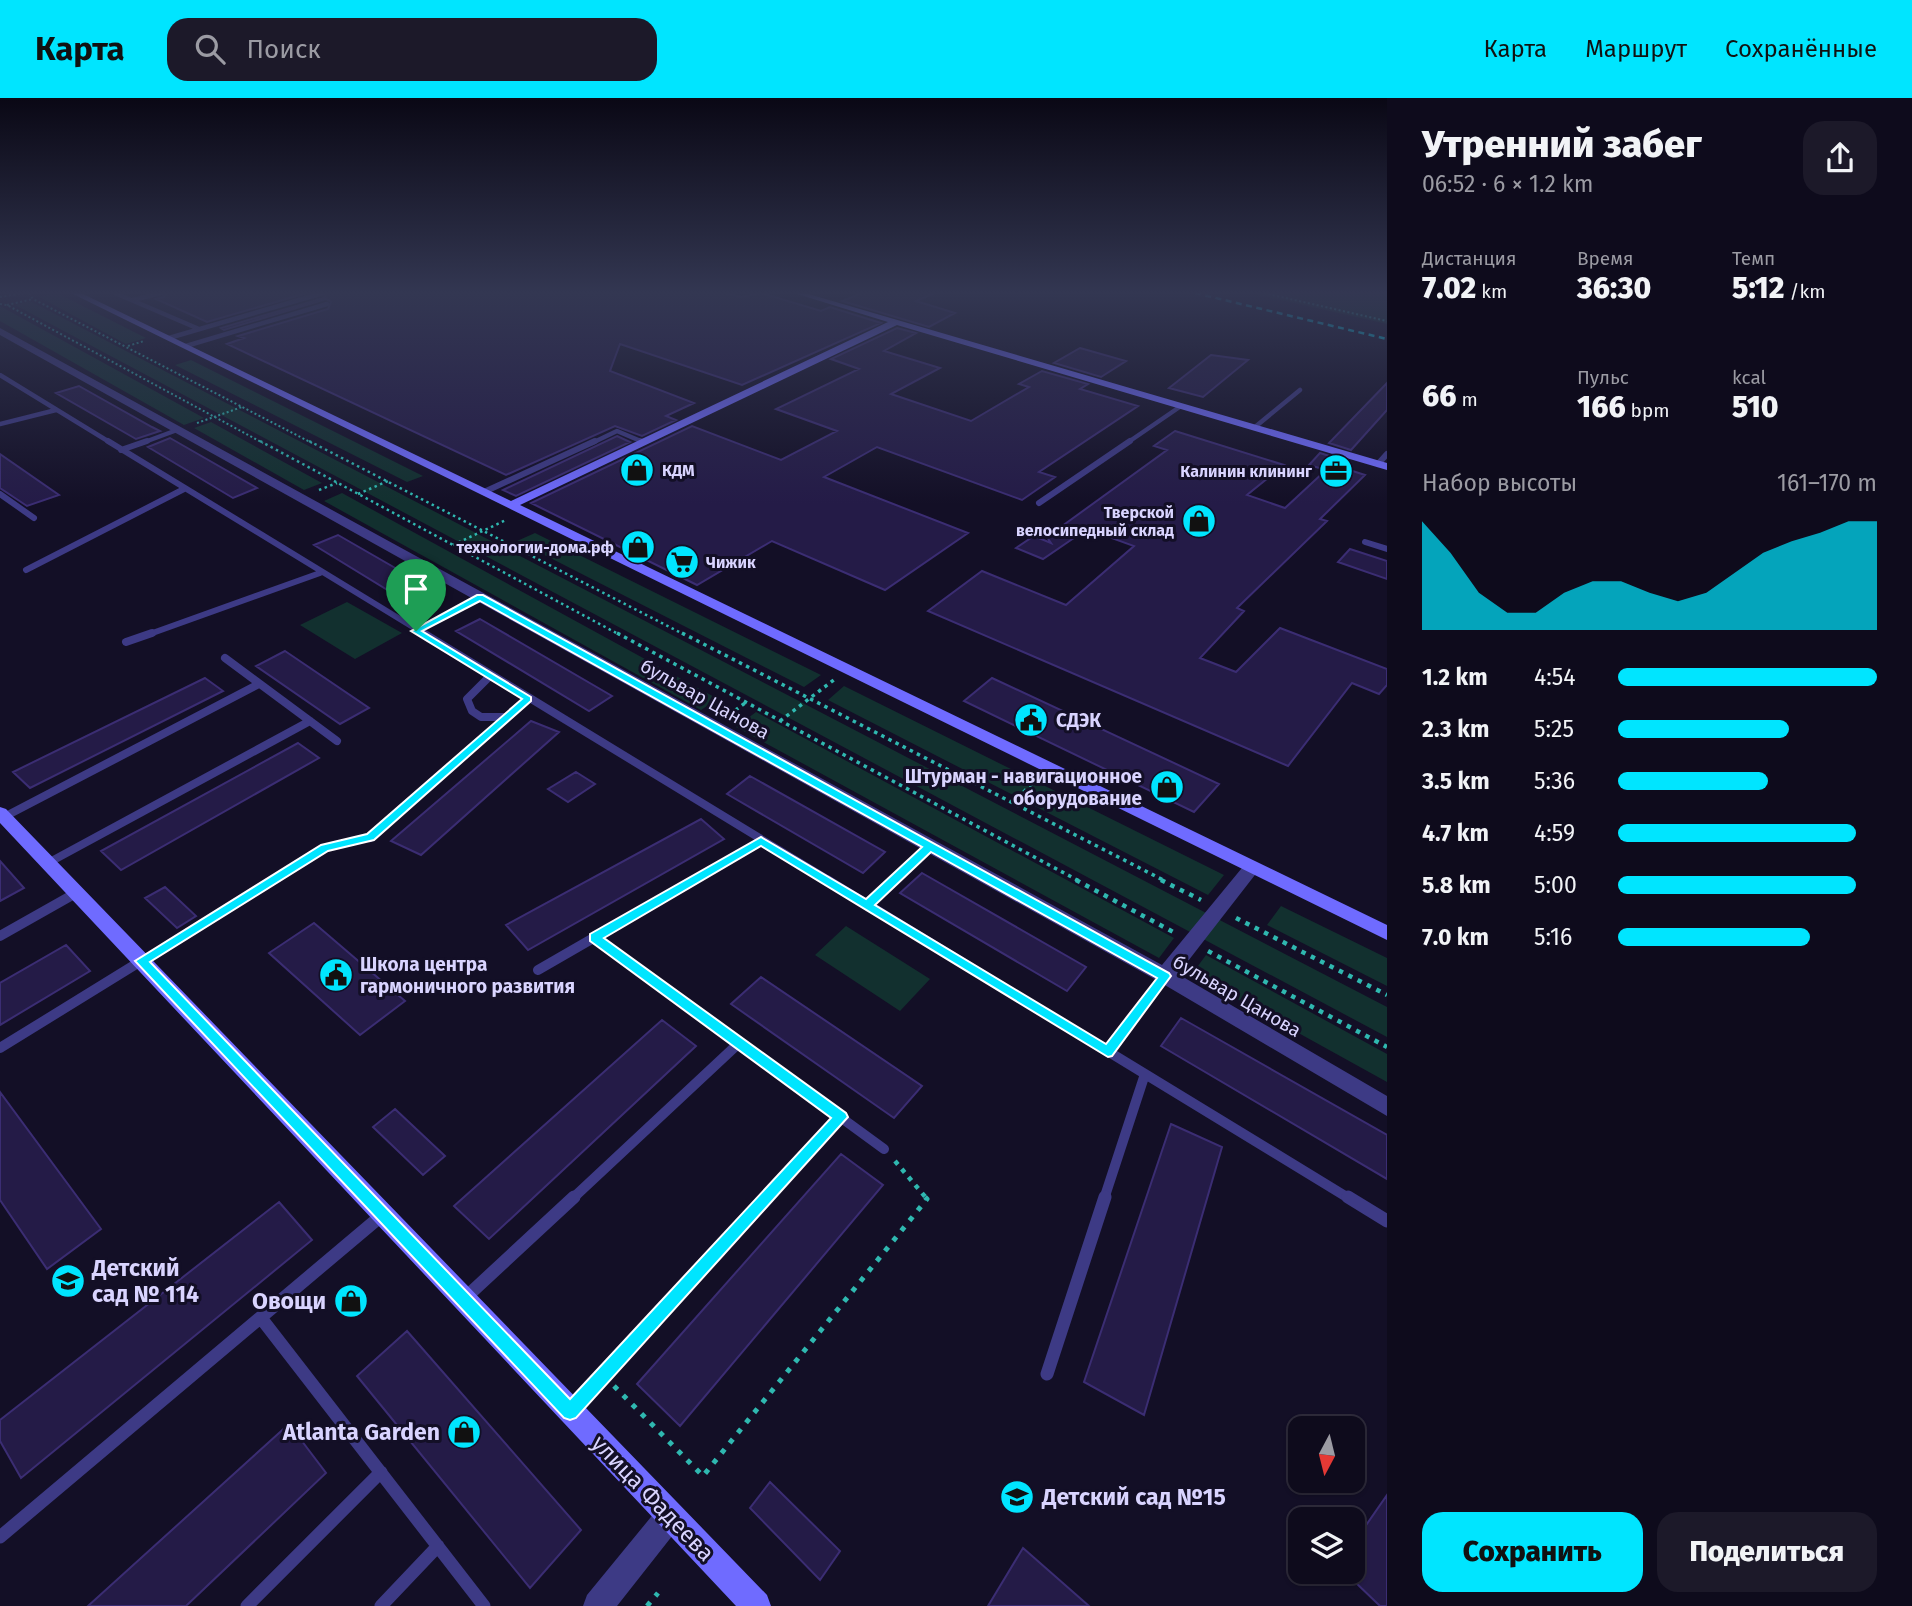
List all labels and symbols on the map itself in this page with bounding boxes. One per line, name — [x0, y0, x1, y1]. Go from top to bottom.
shop icon: КДМ — [618, 451, 656, 489]
office icon: Калинин клининг — [1317, 452, 1355, 490]
place label: КДМ — [662, 461, 695, 480]
place label: Калинин клининг — [1180, 462, 1313, 481]
shop icon: Тверской велосипедный склад — [1180, 502, 1218, 540]
place label: Тверской велосипедный склад — [1016, 503, 1174, 540]
shop icon: технологии-дома.рф — [619, 528, 657, 566]
place label: технологии-дома.рф — [456, 538, 614, 557]
supermarket icon: Чижик — [663, 543, 701, 581]
place label: Чижик — [706, 553, 756, 572]
pin — [386, 559, 446, 631]
street label: бульвар Цанова — [636, 654, 774, 744]
public building icon: СДЭК — [1012, 701, 1050, 739]
place label: СДЭК — [1056, 709, 1101, 732]
place label: Штурман - навигационное оборудование — [905, 765, 1142, 810]
shop icon: Штурман - навигационное оборудование — [1148, 768, 1186, 806]
street label: бульвар Цанова — [1169, 950, 1305, 1042]
place label: Школа центра гармоничного развития — [360, 953, 575, 998]
public building icon: Школа центра гармоничного развития — [317, 956, 355, 994]
place label: Детский сад № 114 — [91, 1254, 199, 1308]
school or university icon: Детский сад № 114 — [49, 1262, 87, 1300]
shop icon: Овощи — [332, 1282, 370, 1320]
place label: Овощи — [252, 1287, 326, 1315]
shop icon: Atlanta Garden — [445, 1413, 483, 1451]
north arrow — [1288, 1416, 1365, 1493]
place label: Atlanta Garden — [282, 1418, 440, 1446]
street label: улица Фадеева — [586, 1429, 720, 1567]
school or university icon: Детский сад №15 — [998, 1478, 1036, 1516]
place label: Детский сад №15 — [1041, 1483, 1226, 1511]

